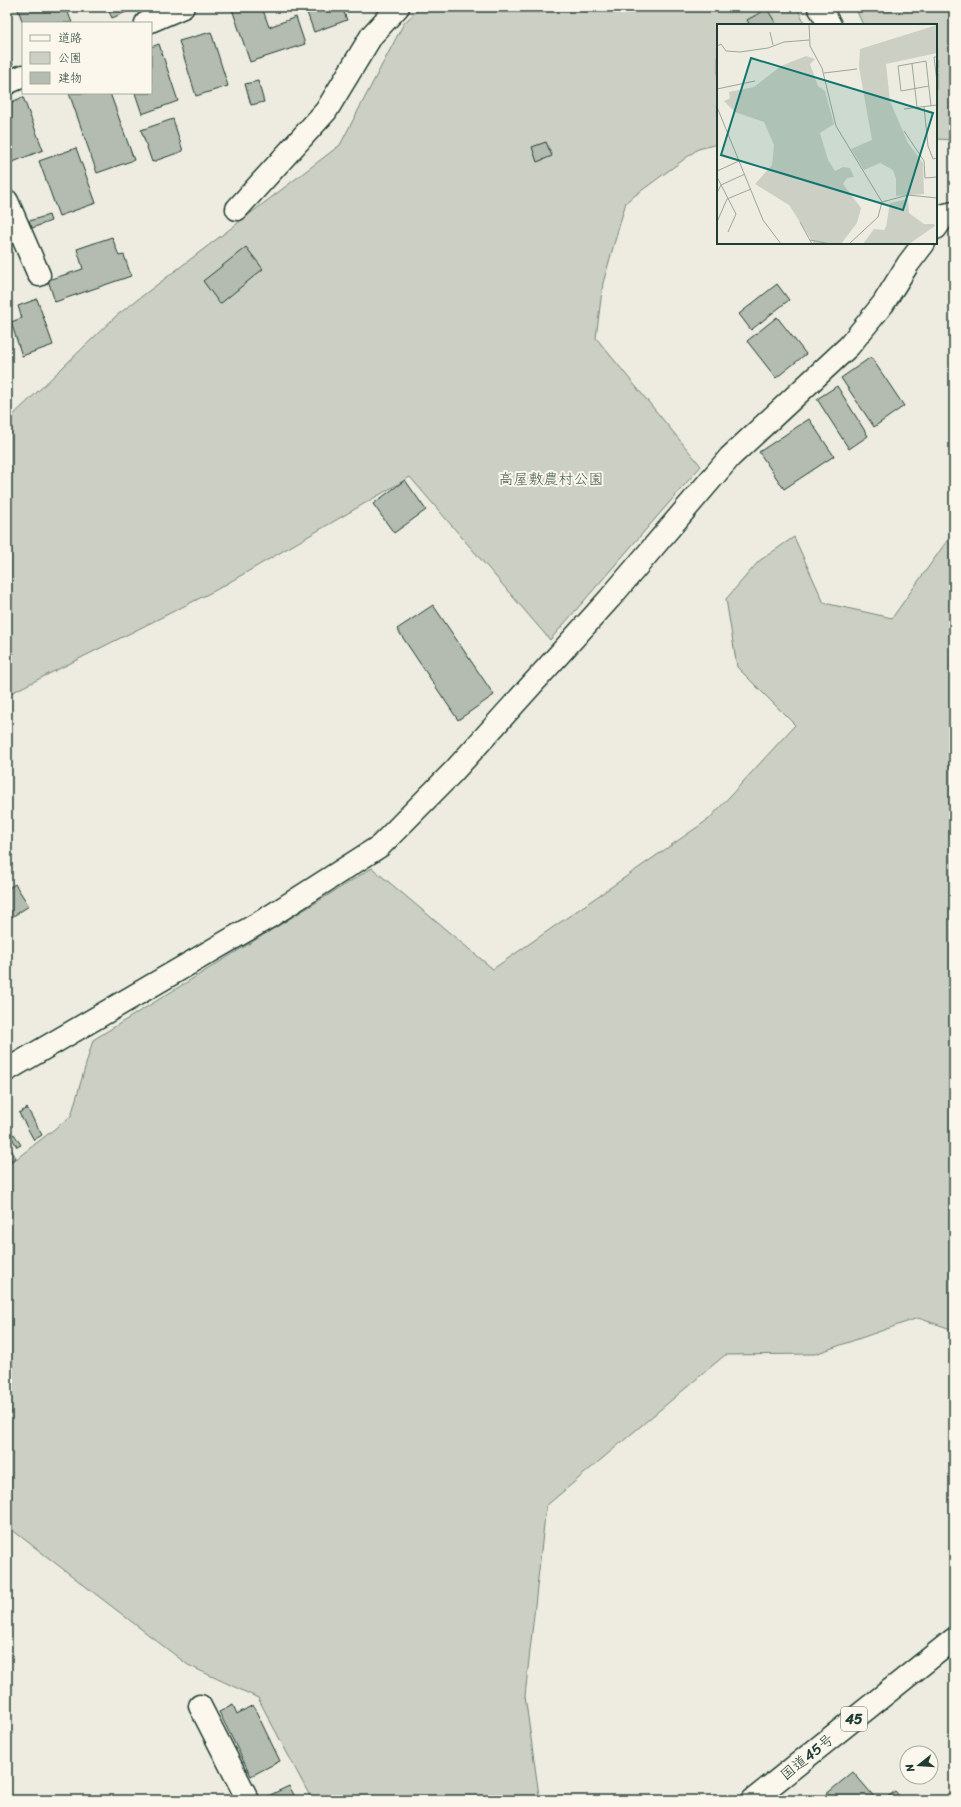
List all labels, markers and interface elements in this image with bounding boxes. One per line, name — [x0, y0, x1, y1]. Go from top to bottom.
legend — [22, 22, 152, 94]
inset map — [717, 24, 937, 244]
text: 道路 — [58, 27, 82, 49]
text: 公園 — [58, 47, 82, 69]
text: 建物 — [58, 67, 82, 89]
park label: 高屋敷農村公園 — [498, 466, 604, 492]
road number: 45 — [841, 1707, 867, 1731]
street label: 国道45号 — [774, 1727, 840, 1787]
north arrow — [899, 1745, 939, 1785]
text: N — [900, 1761, 920, 1775]

